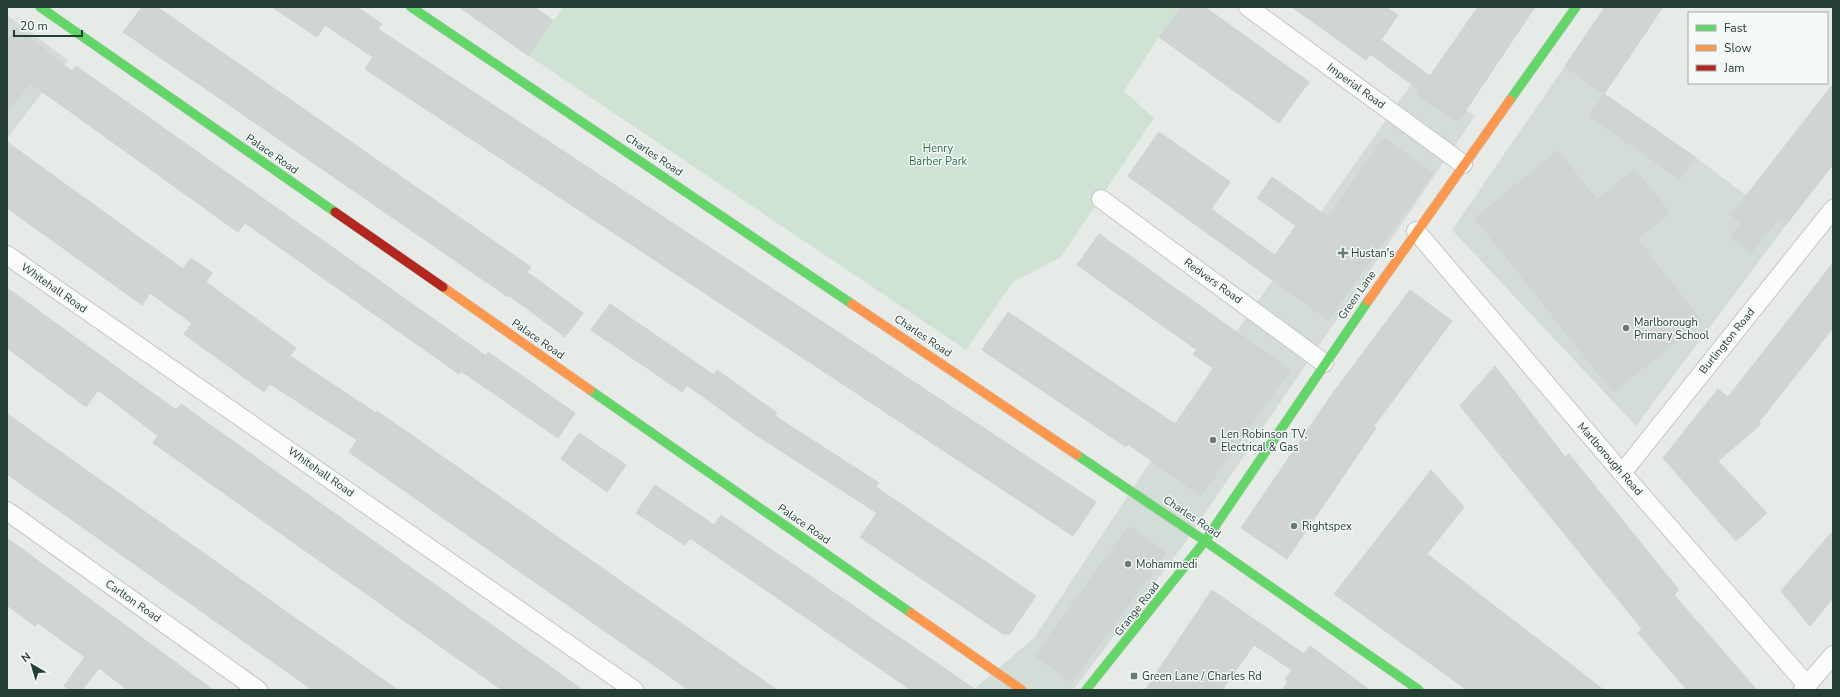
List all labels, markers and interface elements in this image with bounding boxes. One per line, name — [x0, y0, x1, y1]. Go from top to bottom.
scale bar — [14, 12, 82, 38]
legend — [1688, 12, 1828, 84]
text: 20 m — [20, 18, 48, 34]
text: Fast — [1724, 20, 1747, 36]
text: Slow — [1724, 40, 1752, 56]
street label: Imperial Road — [1324, 60, 1388, 112]
text: Jam — [1723, 60, 1745, 76]
street label: Palace Road — [243, 130, 301, 178]
street label: Charles Road — [622, 130, 686, 180]
park label: Henry Barber Park — [909, 141, 968, 169]
place label: Hustan's — [1351, 246, 1394, 261]
marker: Hustan's — [1338, 248, 1348, 258]
street label: Redvers Road — [1181, 255, 1245, 307]
street label: Whitehall Road — [18, 260, 90, 316]
street label: Green Lane — [1335, 267, 1379, 322]
street label: Burlington Road — [1696, 305, 1758, 377]
street label: Charles Road — [891, 311, 955, 361]
street label: Palace Road — [509, 315, 567, 363]
place label: Marlborough Primary School — [1634, 315, 1710, 343]
marker: Marlborough Primary School — [1621, 323, 1631, 333]
street label: Marlborough Road — [1574, 419, 1646, 499]
place label: Len Robinson TV, Electrical & Gas — [1221, 427, 1307, 455]
marker: Len Robinson TV, Electrical & Gas — [1208, 435, 1218, 445]
street label: Whitehall Road — [285, 444, 357, 500]
street label: Charles Road — [1160, 492, 1224, 542]
street label: Palace Road — [775, 500, 833, 548]
place label: Rightspex — [1302, 519, 1352, 534]
marker: Rightspex — [1289, 521, 1299, 531]
place label: Mohammedi — [1136, 557, 1197, 572]
marker: Mohammedi — [1123, 559, 1133, 569]
street label: Carlton Road — [102, 576, 164, 626]
street label: Grange Road — [1111, 579, 1163, 639]
north arrow — [12, 645, 52, 685]
text: N — [18, 649, 34, 666]
place label: Green Lane / Charles Rd — [1142, 669, 1262, 684]
marker: Green Lane / Charles Rd — [1129, 671, 1139, 681]

